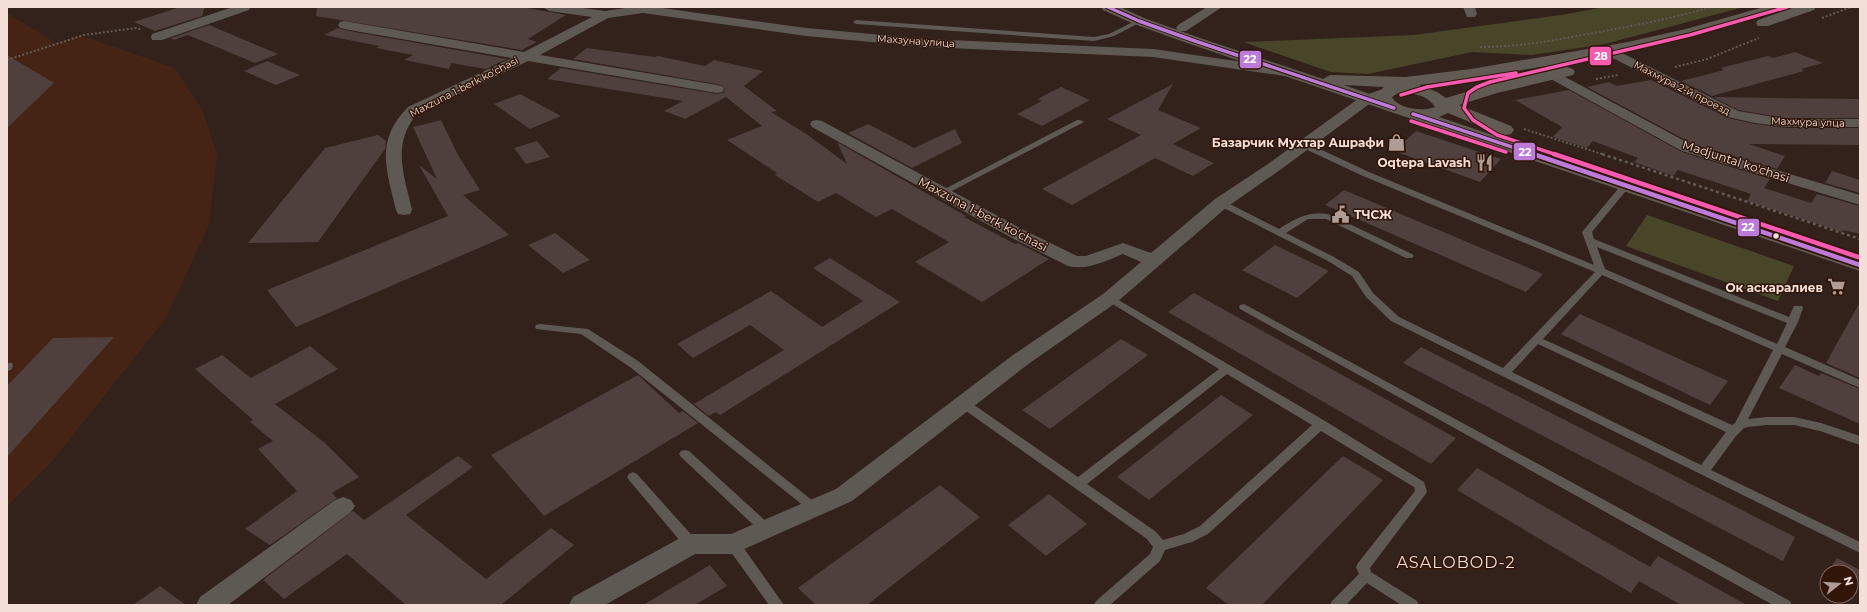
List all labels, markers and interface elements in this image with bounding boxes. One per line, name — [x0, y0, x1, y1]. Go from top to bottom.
street label: Махзуна улица — [877, 32, 955, 50]
line badge: 28 — [1589, 46, 1612, 66]
text: 28 — [1594, 49, 1608, 63]
line badge: 22 — [1239, 50, 1262, 69]
text: 22 — [1244, 52, 1257, 66]
street label: Maxzuna 1-berk ko'chasi — [408, 54, 520, 120]
street label: Махмура 2-й проезд — [1632, 58, 1733, 118]
street label: Махмура улца — [1771, 114, 1845, 130]
shop icon: Базарчик Мухтар Ашрафи — [1387, 132, 1407, 152]
place label: Базарчик Мухтар Ашрафи — [1212, 135, 1384, 150]
street label: Madjuntal ko'chasi — [1681, 137, 1791, 185]
line badge: 22 — [1513, 142, 1536, 161]
text: 22 — [1519, 145, 1532, 159]
restaurant icon: Oqtepa Lavash — [1474, 152, 1494, 172]
place label: Oqtepa Lavash — [1377, 155, 1471, 170]
street label: Maxzuna 1-berk ko'chasi — [916, 174, 1050, 254]
public building icon: ТЧСЖ — [1331, 204, 1351, 224]
place label: ТЧСЖ — [1354, 207, 1392, 222]
line badge: 22 — [1737, 218, 1760, 237]
text: 22 — [1742, 220, 1755, 234]
unlabelled marker — [1771, 231, 1781, 241]
supermarket icon: Ок аскаралиев — [1826, 277, 1846, 297]
place label: Ок аскаралиев — [1725, 280, 1823, 295]
district label: ASALOBOD-2 — [1396, 553, 1516, 572]
north arrow — [1819, 564, 1859, 604]
text: N — [1841, 575, 1857, 587]

